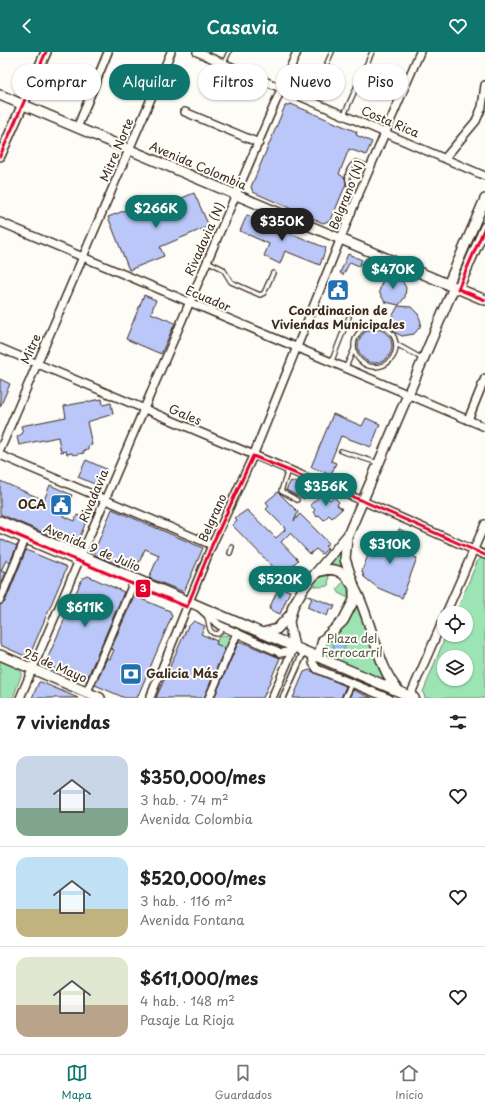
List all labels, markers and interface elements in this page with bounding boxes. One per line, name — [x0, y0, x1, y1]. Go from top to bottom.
text: Casavia — [207, 13, 278, 40]
icon: back — [16, 15, 38, 37]
icon: heart — [447, 15, 469, 37]
chip: Comprar — [12, 64, 101, 100]
chip: Alquilar — [109, 64, 190, 100]
chip: Filtros — [198, 64, 268, 100]
chip: Nuevo — [276, 64, 345, 100]
chip: Piso — [353, 64, 408, 100]
street label: Costa Rica — [359, 101, 423, 142]
street label: Mitre Norte — [95, 115, 138, 184]
street label: Avenida Colombia — [147, 136, 250, 194]
street label: Belgrano (N) — [324, 157, 368, 232]
pin: $266K — [128, 195, 184, 229]
text: $266K — [134, 198, 178, 217]
street label: Rivadavia (N) — [180, 199, 228, 278]
pin: $350K — [254, 208, 310, 242]
text: $350K — [260, 211, 304, 230]
pin: $470K — [365, 256, 421, 290]
text: $470K — [371, 259, 415, 278]
public building icon: Coordinacion de Viviendas Municipales — [325, 277, 351, 303]
street label: Ecuador — [183, 280, 234, 316]
place label: Coordinacion de Viviendas Municipales — [271, 301, 405, 333]
street label: Mitre — [16, 331, 45, 367]
street label: Gales — [166, 399, 205, 429]
street label: Rivadavia — [74, 466, 113, 525]
pin: $356K — [298, 473, 354, 507]
text: $356K — [304, 476, 348, 495]
street label: Belgrano — [193, 490, 231, 545]
public building icon: OCA — [48, 492, 74, 518]
place label: OCA — [18, 495, 47, 513]
street label: Avenida 9 de Julio — [41, 519, 144, 576]
pin: $310K — [362, 531, 418, 565]
text: $310K — [369, 534, 411, 553]
pin: $520K — [252, 566, 308, 600]
text: $520K — [258, 569, 302, 588]
line badge: 3 — [135, 579, 151, 598]
text: 3 — [139, 579, 147, 596]
pin: $611K — [57, 594, 113, 628]
text: $611K — [66, 597, 104, 616]
map controls — [437, 606, 473, 686]
button: locate — [437, 606, 473, 642]
park label: Plaza del Ferrocarril — [321, 629, 383, 661]
street label: 25 de Mayo — [21, 644, 90, 687]
button: layers — [437, 650, 473, 686]
bank icon: Galicia Más — [118, 661, 144, 687]
place label: Galicia Más — [146, 664, 218, 682]
text: 7 viviendas — [16, 709, 110, 735]
icon: filters — [447, 711, 469, 733]
text: $350,000/mes — [140, 764, 266, 790]
icon: home — [48, 772, 96, 820]
icon: heart — [447, 785, 469, 807]
text: 3 hab. · 74 m² — [140, 790, 229, 809]
text: Avenida Colombia — [140, 809, 253, 828]
text: $520,000/mes — [140, 865, 266, 891]
icon: home — [48, 873, 96, 921]
icon: heart — [447, 886, 469, 908]
text: 3 hab. · 116 m² — [140, 891, 233, 910]
text: Avenida Fontana — [140, 910, 245, 929]
text: $611,000/mes — [140, 965, 258, 991]
icon: home — [48, 973, 96, 1021]
icon: heart — [447, 986, 469, 1008]
text: 4 hab. · 148 m² — [140, 991, 235, 1010]
text: Pasaje La Rioja — [140, 1010, 234, 1029]
tab: Mapa — [62, 1062, 92, 1103]
tab: Guardados — [215, 1062, 272, 1103]
tab: Inicio — [395, 1062, 423, 1103]

